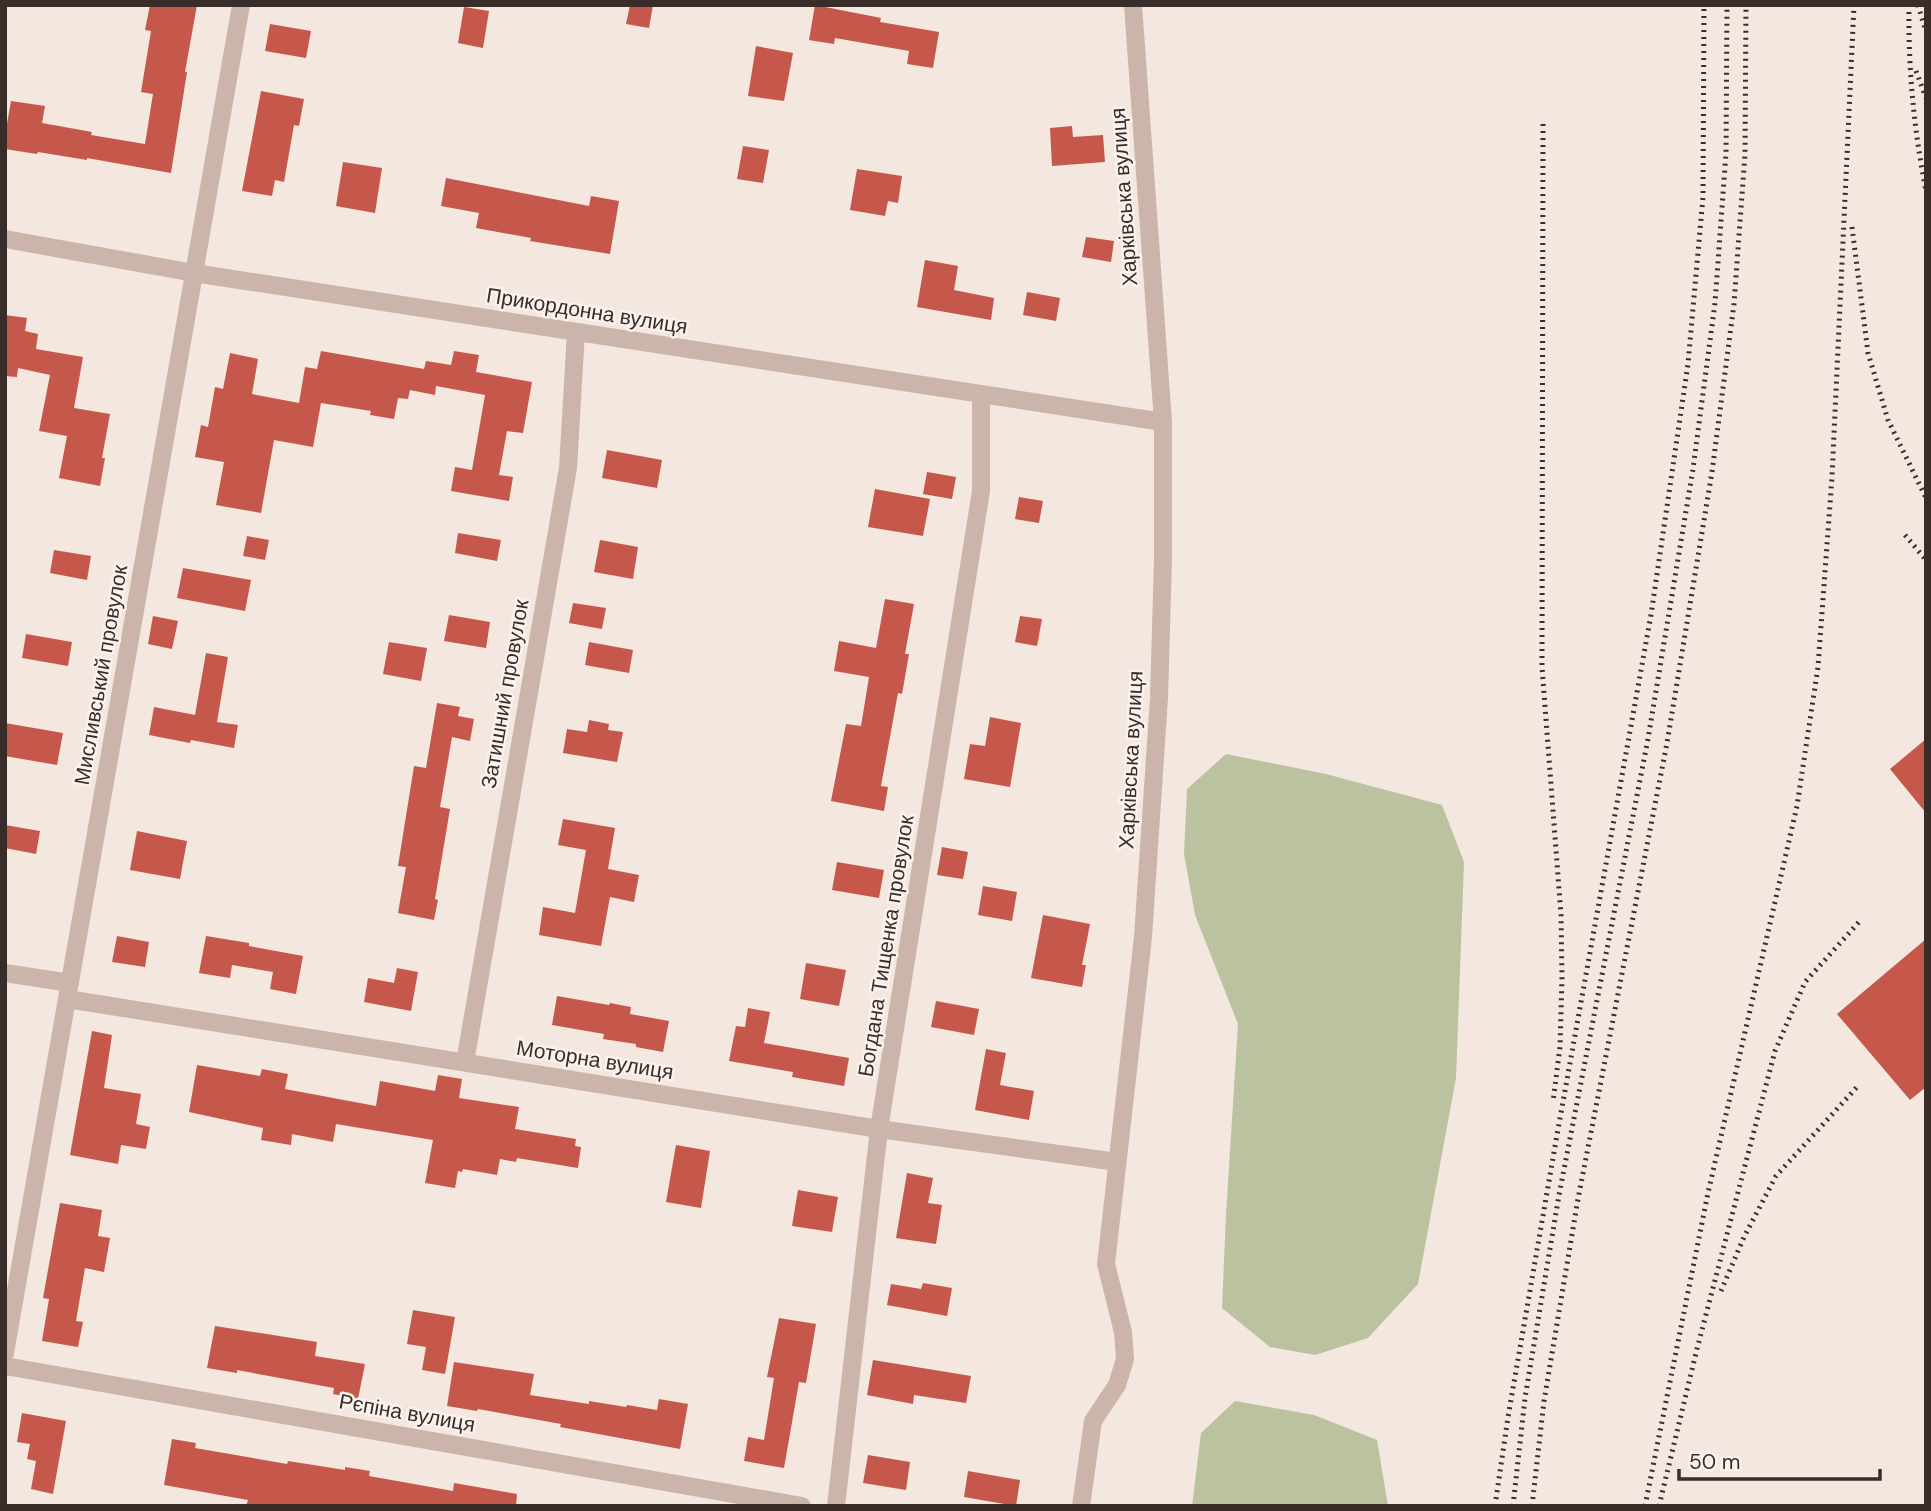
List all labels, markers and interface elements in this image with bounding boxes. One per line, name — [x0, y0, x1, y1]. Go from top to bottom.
street label: Харківська вулиця — [1104, 107, 1144, 287]
street label: Прикордонна вулиця — [484, 281, 690, 341]
street label: Мисливський провулок — [68, 562, 134, 787]
street label: Затишний провулок — [475, 596, 536, 791]
street label: Харківська вулиця — [1112, 670, 1150, 850]
street label: Богдана Тищенка провулок — [851, 812, 921, 1079]
street label: Моторна вулиця — [514, 1034, 676, 1086]
street label: Рєпіна вулиця — [337, 1387, 477, 1439]
scale bar — [1679, 1438, 1880, 1482]
text: 50 m — [1689, 1448, 1740, 1476]

